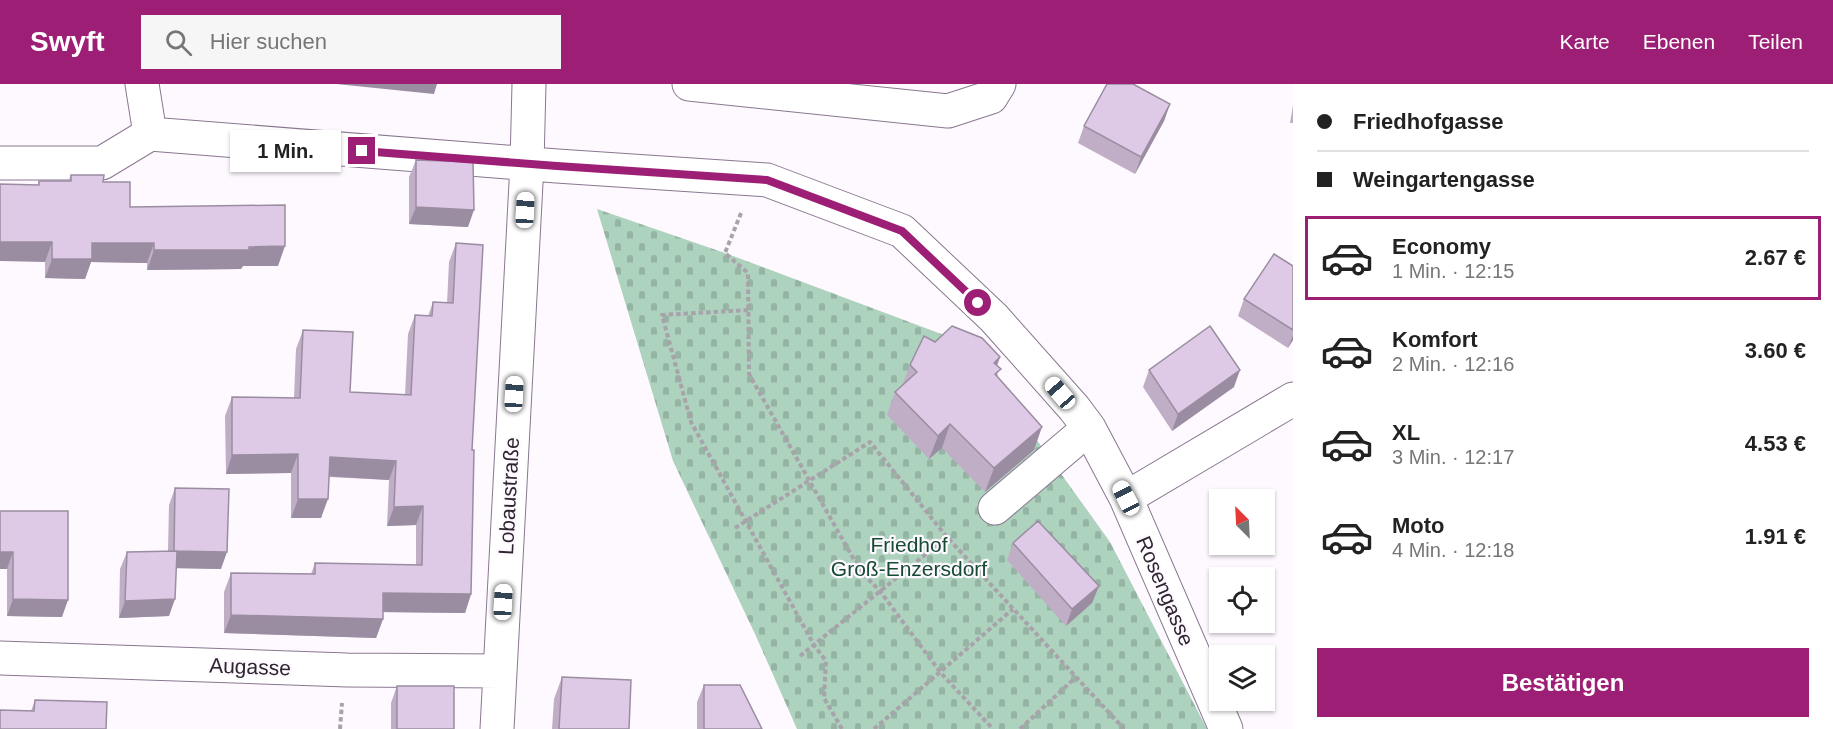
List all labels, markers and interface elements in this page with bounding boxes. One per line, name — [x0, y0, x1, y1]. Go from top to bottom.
search box — [141, 15, 561, 69]
text: Swyft — [30, 26, 105, 57]
icon: search — [162, 26, 195, 59]
text: Hier suchen — [210, 29, 327, 54]
text: Karte — [1560, 30, 1610, 53]
text: Ebenen — [1643, 30, 1715, 53]
text: Teilen — [1748, 30, 1803, 53]
text: Friedhofgasse — [1353, 109, 1503, 134]
callout: 1 Min. — [230, 130, 341, 172]
route end — [348, 137, 375, 164]
text: 1 Min. — [257, 140, 314, 162]
text: Weingartengasse — [1353, 167, 1535, 192]
car — [515, 192, 535, 228]
icon: car — [1320, 231, 1374, 285]
text: Economy — [1392, 234, 1491, 259]
text: 2.67 € — [1745, 245, 1806, 270]
text: 1 Min. · 12:15 — [1392, 260, 1514, 282]
route start — [964, 289, 991, 316]
icon: car — [1320, 324, 1374, 378]
text: Komfort — [1392, 327, 1478, 352]
text: 3.60 € — [1745, 338, 1806, 363]
text: 2 Min. · 12:16 — [1392, 353, 1514, 375]
car — [1041, 374, 1079, 412]
car — [504, 376, 524, 412]
icon: car — [1320, 417, 1374, 471]
text: XL — [1392, 420, 1420, 445]
text: 4.53 € — [1745, 431, 1806, 456]
street label: Lobaustraße — [494, 436, 523, 555]
text: 3 Min. · 12:17 — [1392, 446, 1514, 468]
car — [1110, 478, 1142, 518]
north arrow — [1209, 489, 1275, 555]
map controls — [1209, 489, 1275, 711]
icon: car — [1320, 510, 1374, 564]
text: Moto — [1392, 513, 1445, 538]
text: 1.91 € — [1745, 524, 1806, 549]
park label: Friedhof Groß-Enzersdorf — [831, 533, 987, 580]
street label: Rosengasse — [1132, 533, 1199, 649]
text: 4 Min. · 12:18 — [1392, 539, 1514, 561]
button: locate — [1209, 567, 1275, 633]
car — [493, 584, 513, 620]
button: layers — [1209, 645, 1275, 711]
button: Bestätigen — [1317, 648, 1809, 717]
street label: Augasse — [209, 654, 291, 679]

